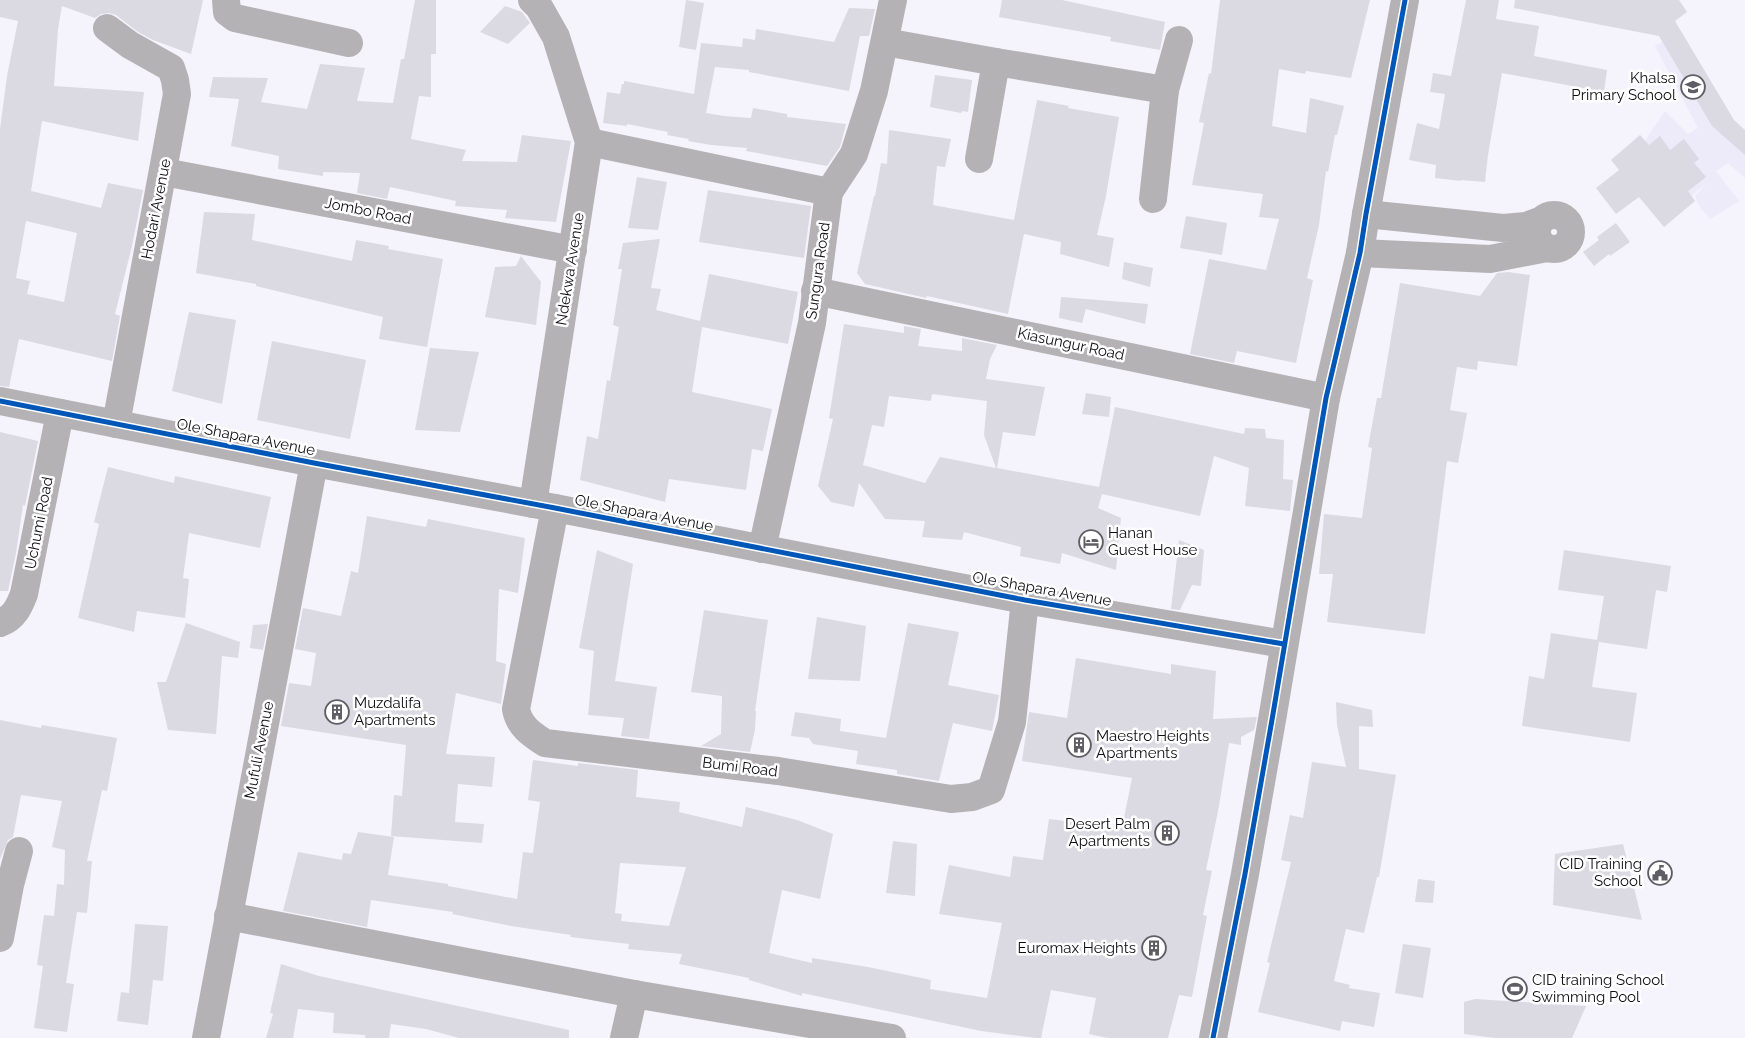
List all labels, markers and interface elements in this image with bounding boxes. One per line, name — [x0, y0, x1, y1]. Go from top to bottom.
place label: Khalsa Primary School — [1571, 69, 1677, 104]
school or university icon: Khalsa Primary School — [1680, 74, 1706, 100]
street label: Hodari Avenue — [137, 157, 175, 261]
street label: Jombo Road — [323, 194, 413, 228]
street label: Ndekwa Avenue — [552, 211, 588, 327]
street label: Sungura Road — [802, 221, 834, 321]
street label: Kiasungur Road — [1016, 324, 1126, 364]
street label: Ole Shapara Avenue — [175, 415, 317, 459]
street label: Uchumi Road — [21, 475, 57, 571]
street label: Ole Shapara Avenue — [573, 491, 715, 535]
place label: Hanan Guest House — [1108, 524, 1198, 559]
hotel icon: Hanan Guest House — [1078, 529, 1104, 555]
street label: Ole Shapara Avenue — [971, 568, 1113, 610]
place label: Muzdalifa Apartments — [354, 694, 435, 729]
street label: Mufuli Avenue — [241, 699, 277, 800]
building icon: Muzdalifa Apartments — [324, 699, 350, 725]
place label: Maestro Heights Apartments — [1096, 727, 1209, 762]
building icon: Maestro Heights Apartments — [1066, 732, 1092, 758]
street label: Bumi Road — [701, 753, 779, 781]
place label: Desert Palm Apartments — [1065, 815, 1150, 850]
building icon: Desert Palm Apartments — [1154, 820, 1180, 846]
place label: CID Training School — [1559, 855, 1643, 890]
public building icon: CID Training School — [1647, 860, 1673, 886]
building icon: Euromax Heights — [1141, 935, 1167, 961]
place label: Euromax Heights — [1018, 939, 1136, 957]
place label: CID training School Swimming Pool — [1532, 971, 1665, 1006]
sports icon: CID training School Swimming Pool — [1502, 976, 1528, 1002]

